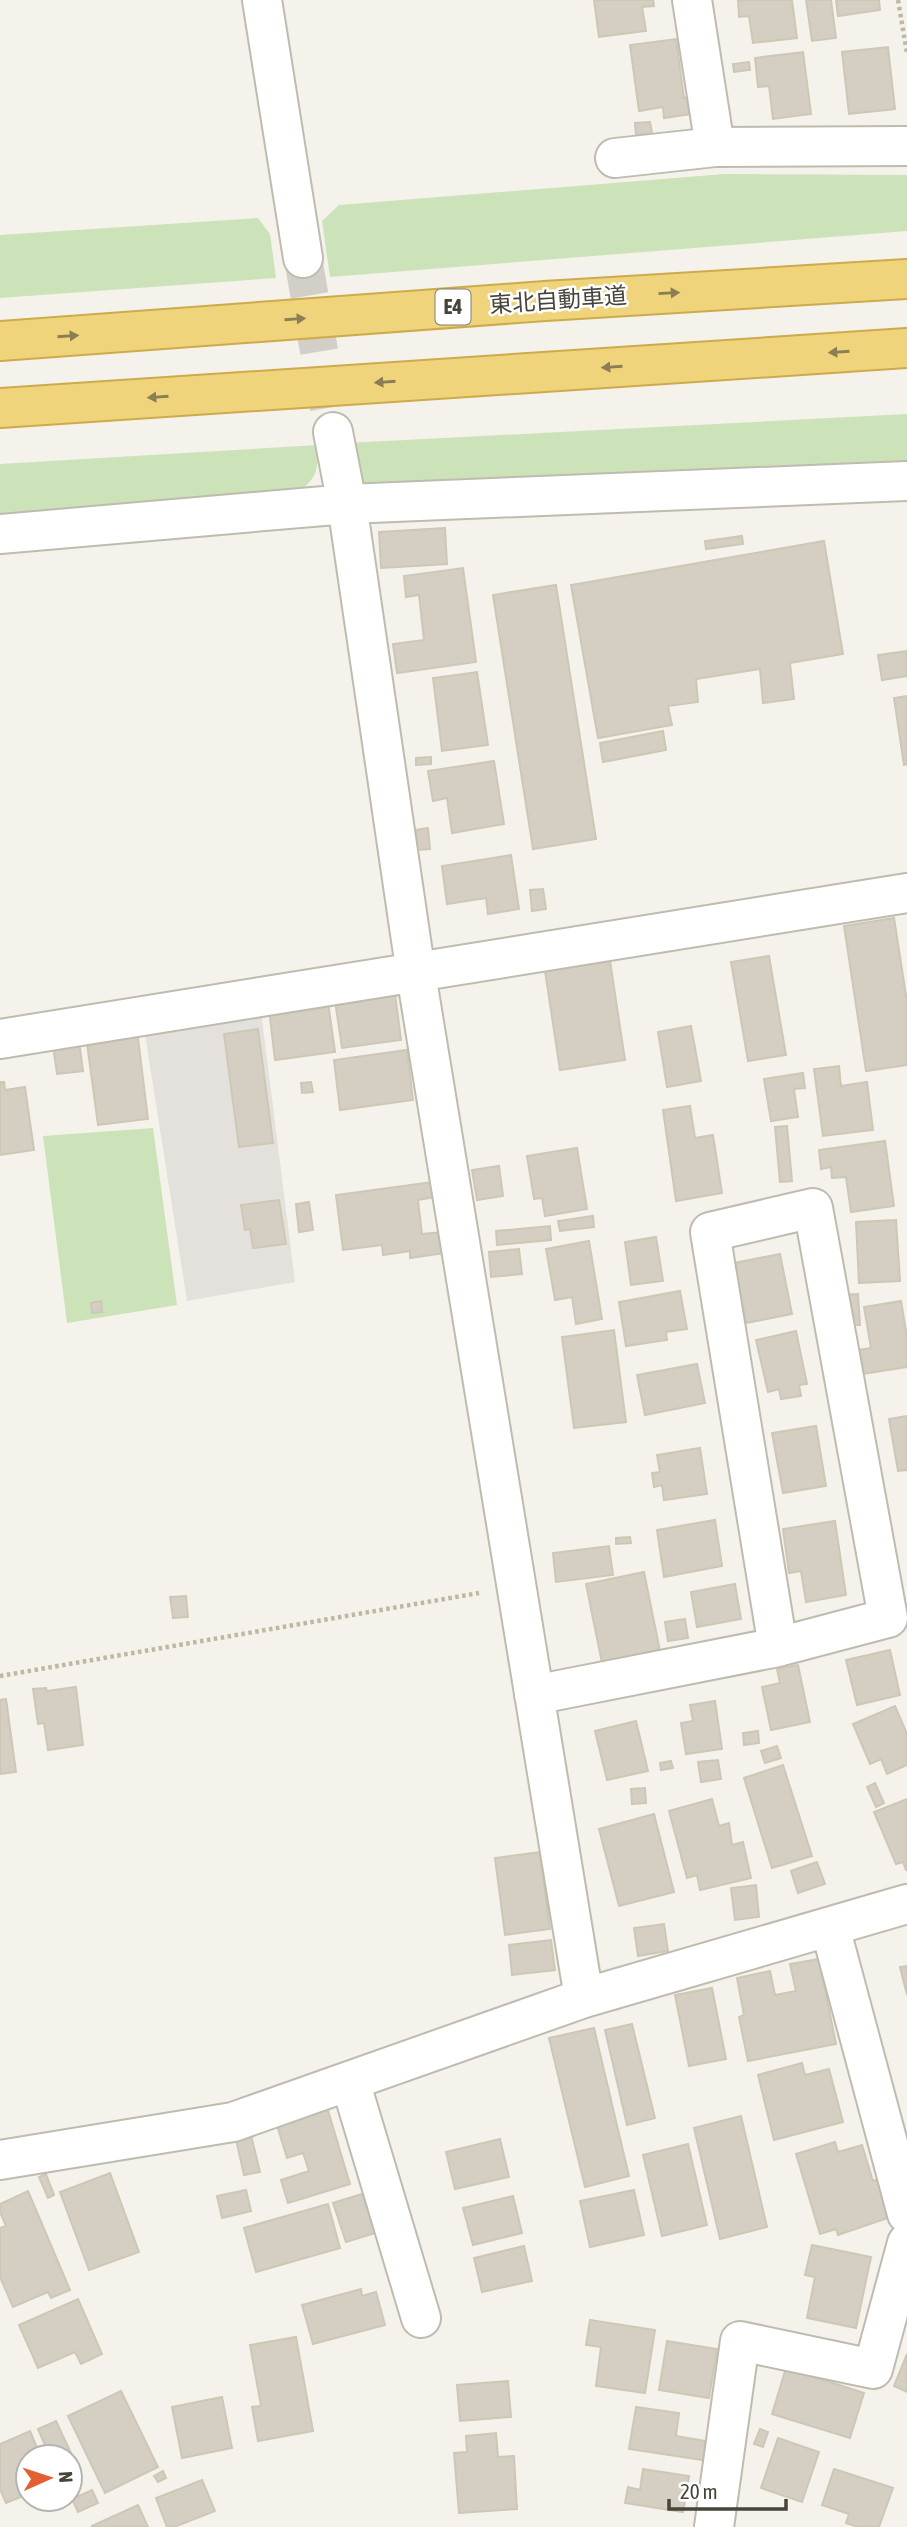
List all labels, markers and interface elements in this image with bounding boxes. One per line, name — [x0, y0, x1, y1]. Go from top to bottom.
street label: 東北自動車道 — [488, 282, 628, 318]
one-way arrow — [658, 287, 680, 298]
road number: E4 — [435, 290, 470, 324]
one-way arrow — [284, 313, 306, 324]
one-way arrow — [57, 330, 79, 341]
one-way arrow — [828, 347, 850, 358]
one-way arrow — [601, 361, 623, 372]
one-way arrow — [374, 377, 396, 388]
one-way arrow — [147, 392, 169, 403]
north arrow — [14, 2443, 84, 2513]
scale bar — [669, 2468, 786, 2512]
text: N — [55, 2471, 77, 2483]
text: 20 m — [680, 2479, 718, 2503]

